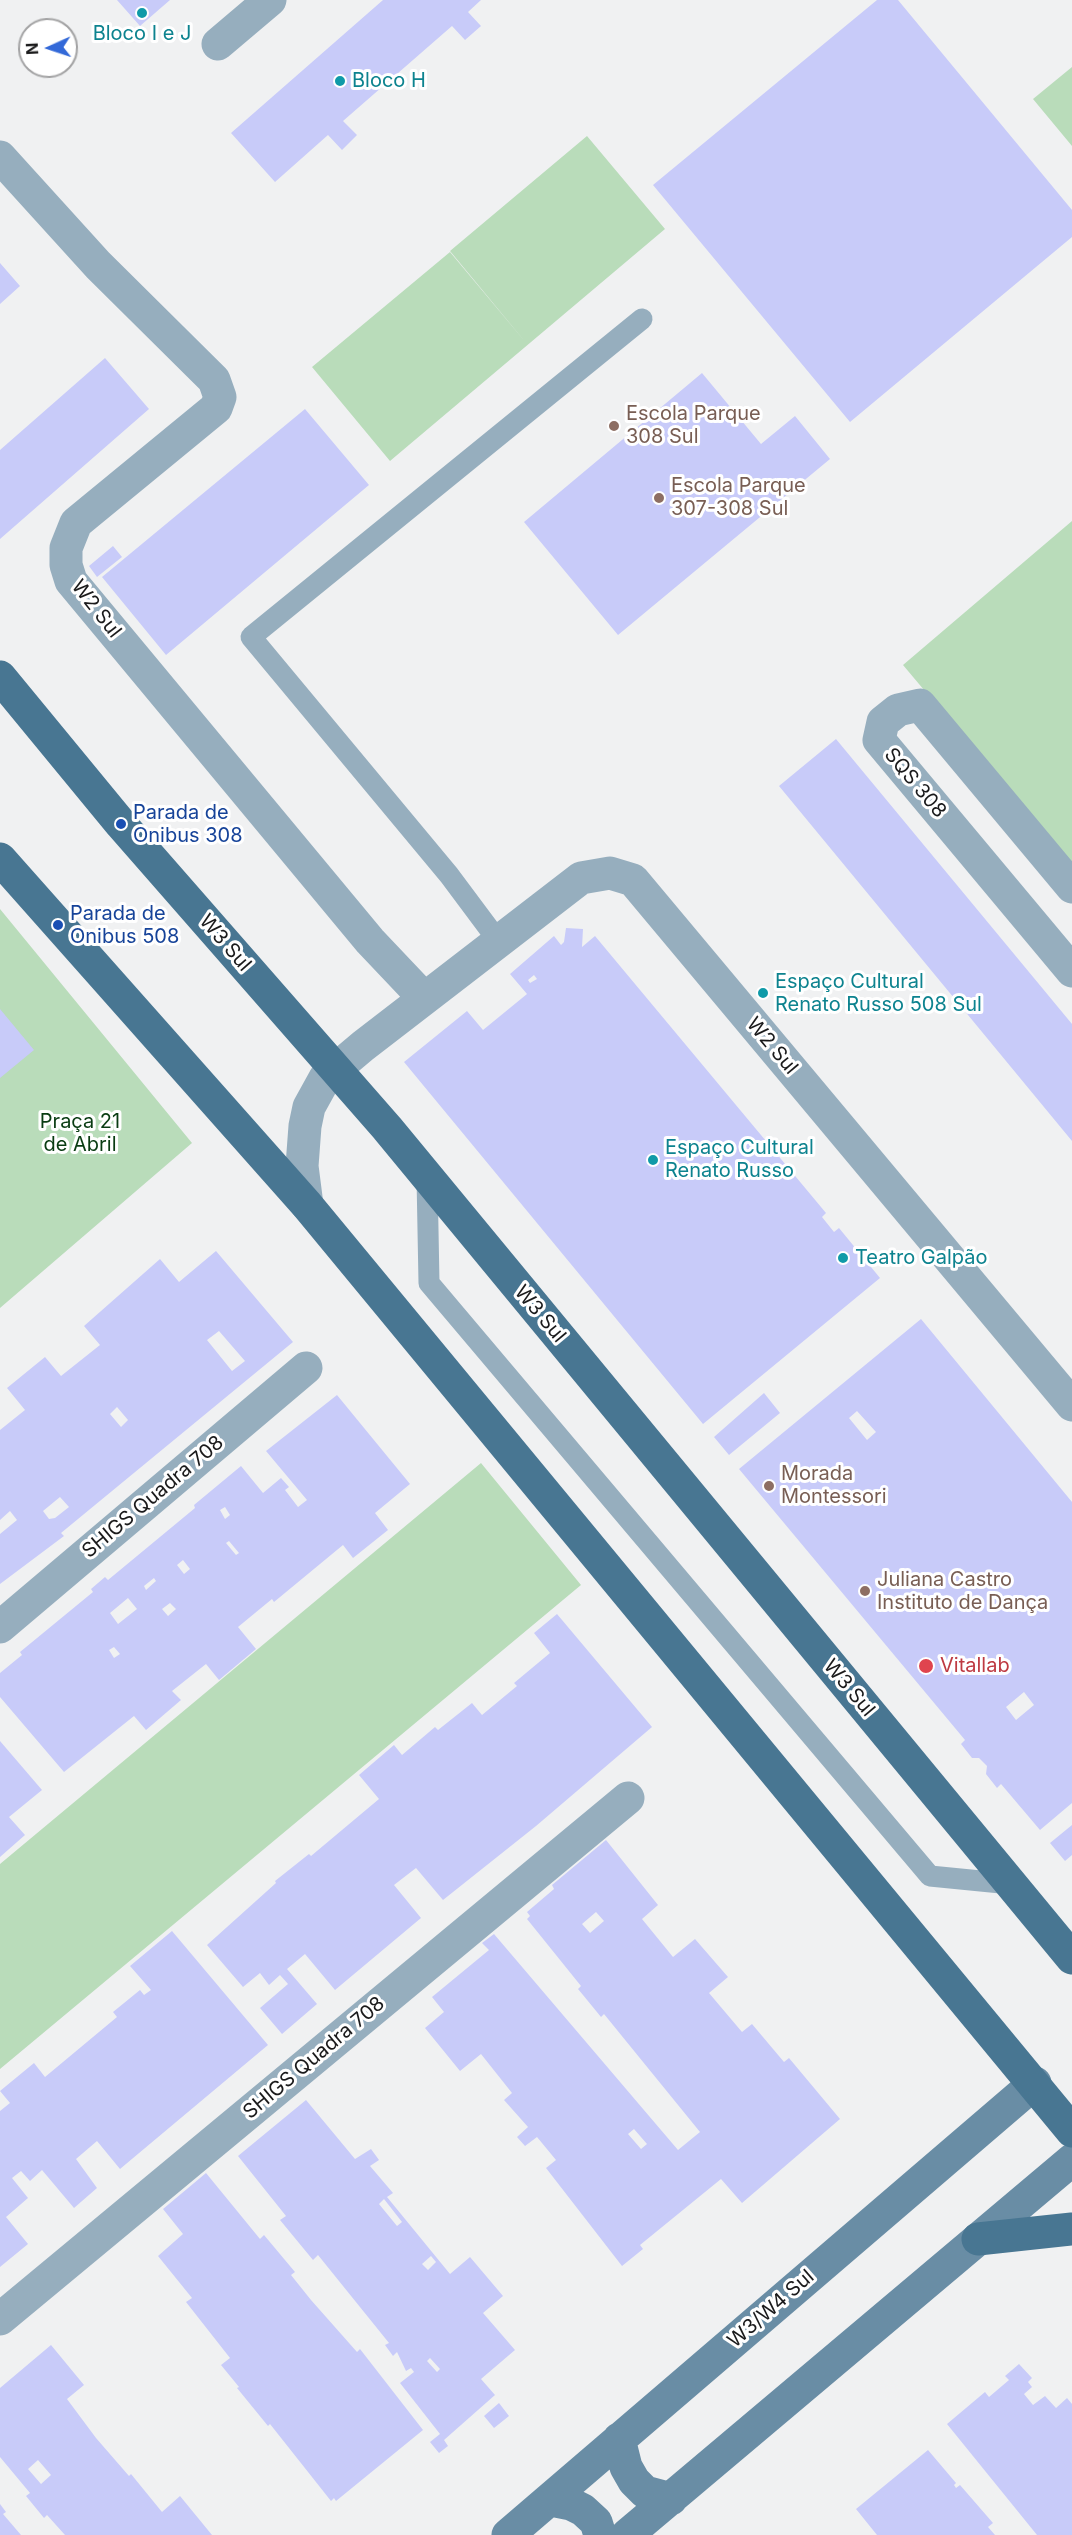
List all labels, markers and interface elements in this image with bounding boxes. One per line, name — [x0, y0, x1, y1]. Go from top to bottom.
marker: Bloco I e J — [135, 6, 149, 20]
north arrow — [18, 18, 78, 78]
place label: Bloco I e J — [93, 22, 191, 46]
text: N — [22, 42, 42, 55]
place label: Bloco H — [352, 69, 426, 93]
marker: Bloco H — [333, 74, 347, 88]
place label: Escola Parque 308 Sul — [626, 402, 761, 449]
marker: Escola Parque 308 Sul — [607, 419, 621, 433]
place label: Escola Parque 307-308 Sul — [671, 474, 806, 521]
marker: Escola Parque 307-308 Sul — [652, 491, 666, 505]
street label: W2 Sul — [66, 575, 126, 643]
street label: SQS 308 — [879, 743, 951, 823]
place label: Parada de Onibus 308 — [133, 801, 243, 848]
marker: Parada de Onibus 308 — [114, 817, 128, 831]
place label: Parada de Onibus 508 — [70, 902, 179, 949]
street label: W3 Sul — [194, 910, 256, 976]
marker: Parada de Onibus 508 — [51, 918, 65, 932]
place label: Espaço Cultural Renato Russo 508 Sul — [775, 970, 982, 1017]
marker: Espaço Cultural Renato Russo 508 Sul — [756, 986, 770, 1000]
street label: W2 Sul — [741, 1013, 803, 1079]
park label: Praça 21 de Abril — [40, 1110, 120, 1157]
place label: Espaço Cultural Renato Russo — [665, 1136, 814, 1183]
marker: Espaço Cultural Renato Russo — [646, 1153, 660, 1167]
place label: Teatro Galpão — [855, 1246, 987, 1270]
marker: Teatro Galpão — [836, 1251, 850, 1265]
street label: W3 Sul — [509, 1281, 571, 1347]
street label: SHIGS Quadra 708 — [77, 1431, 229, 1563]
place label: Morada Montessori — [781, 1462, 887, 1509]
marker: Morada Montessori — [762, 1479, 776, 1493]
place label: Juliana Castro Instituto de Dança — [877, 1568, 1048, 1615]
marker: Juliana Castro Instituto de Dança — [858, 1584, 872, 1598]
place label: Vitallab — [940, 1654, 1010, 1678]
street label: W3 Sul — [818, 1655, 880, 1721]
marker: Vitallab — [917, 1657, 935, 1675]
street label: SHIGS Quadra 708 — [238, 1992, 390, 2124]
street label: W3/W4 Sul — [723, 2265, 819, 2353]

